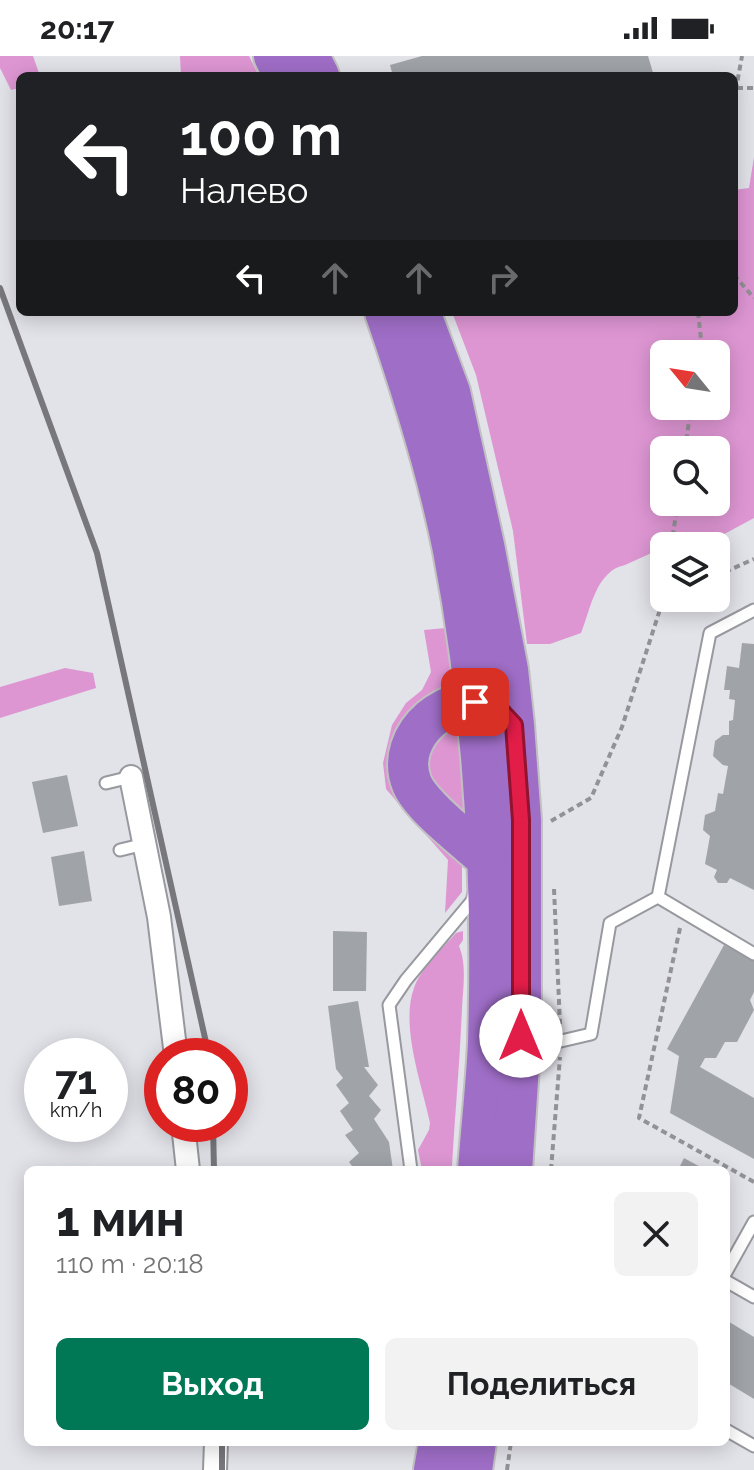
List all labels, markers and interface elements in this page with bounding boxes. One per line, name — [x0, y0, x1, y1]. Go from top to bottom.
text: 20:17 — [40, 11, 114, 46]
text: 100 m — [180, 102, 342, 168]
icon: left — [48, 104, 152, 208]
text: Налево — [180, 169, 308, 211]
icon: left — [229, 256, 273, 300]
icon: ahead — [313, 256, 357, 300]
icon: ahead — [397, 256, 441, 300]
icon: right — [481, 256, 525, 300]
north arrow — [650, 340, 730, 420]
map controls — [650, 340, 730, 612]
button: search — [650, 436, 730, 516]
button: layers — [650, 532, 730, 612]
pin — [441, 668, 509, 736]
icon: arrive — [453, 680, 497, 724]
position arrow — [479, 994, 563, 1078]
speed limit sign: 80 — [144, 1038, 248, 1142]
text: 71 — [55, 1056, 97, 1103]
text: km/h — [50, 1098, 102, 1122]
text: 1 мин — [56, 1191, 185, 1247]
button: close — [614, 1192, 698, 1276]
text: 110 m · 20:18 — [56, 1249, 204, 1279]
button: Выход — [56, 1338, 369, 1430]
button: Поделиться — [385, 1338, 698, 1430]

